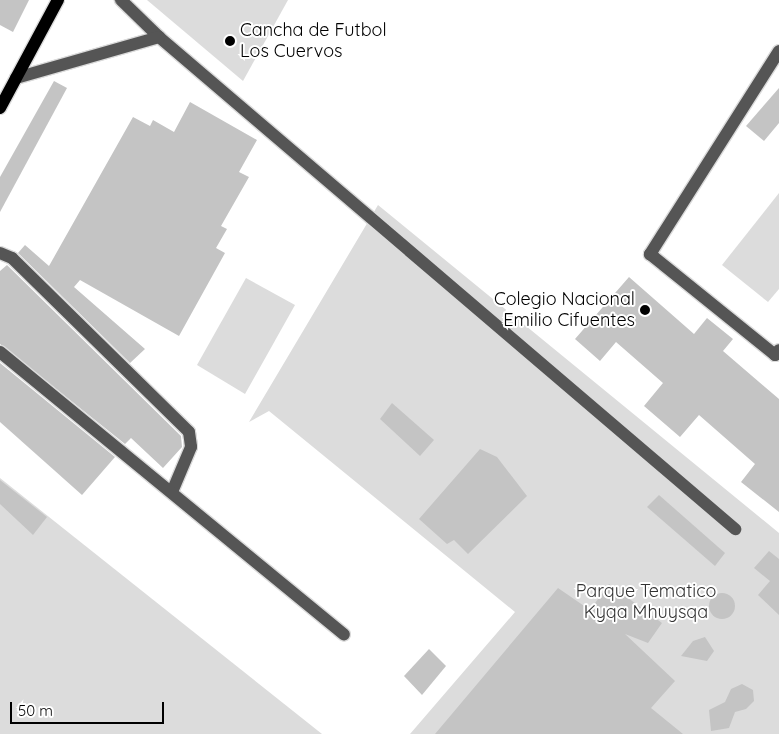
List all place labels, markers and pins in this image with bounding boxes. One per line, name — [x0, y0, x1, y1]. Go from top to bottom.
place label: Cancha de Futbol Los Cuervos — [240, 20, 387, 62]
marker: Cancha de Futbol Los Cuervos — [224, 35, 236, 47]
place label: Colegio Nacional Emilio Cifuentes — [494, 289, 635, 332]
marker: Colegio Nacional Emilio Cifuentes — [639, 304, 651, 316]

